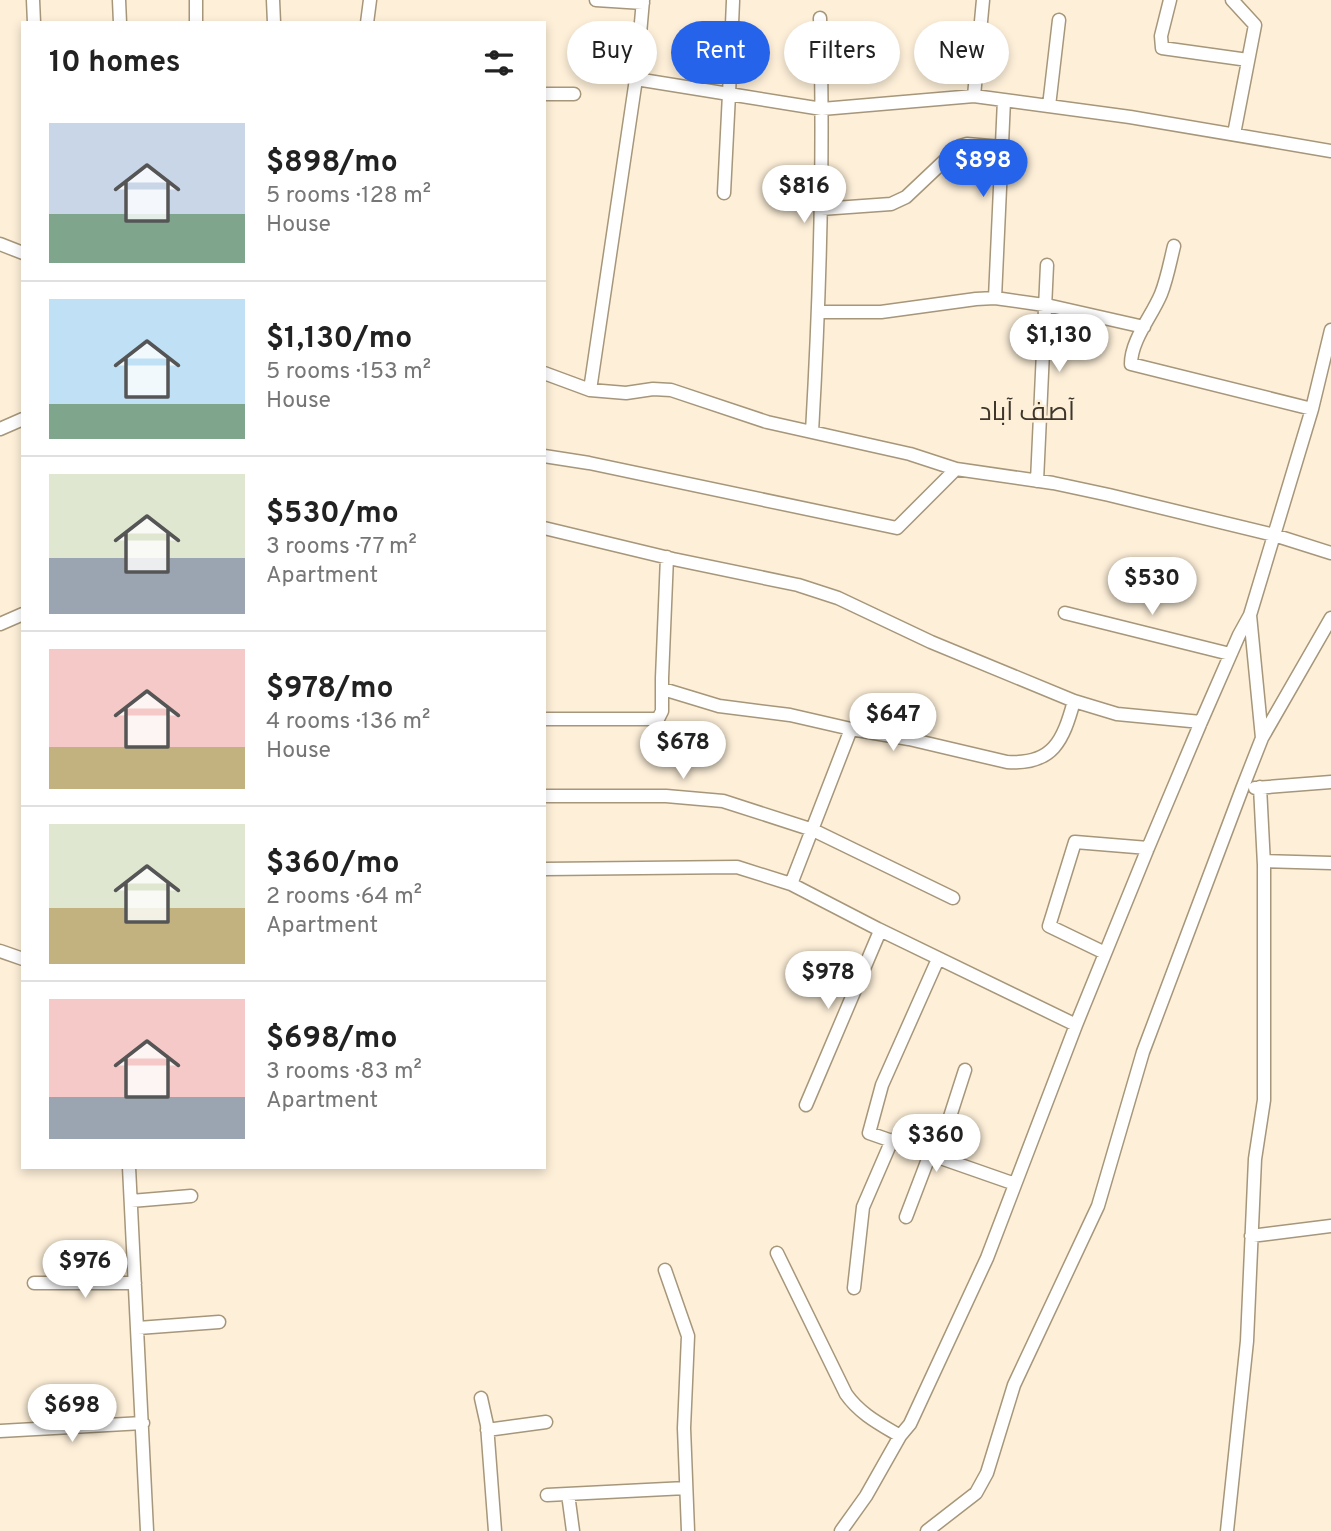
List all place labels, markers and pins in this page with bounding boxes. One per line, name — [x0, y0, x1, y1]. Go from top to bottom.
pin: $898 — [942, 140, 1024, 199]
pin: $816 — [763, 166, 845, 225]
pin: $1,130 — [1002, 314, 1116, 374]
pin: $530 — [1111, 558, 1193, 617]
pin: $647 — [852, 694, 934, 753]
pin: $678 — [642, 722, 724, 781]
pin: $978 — [787, 951, 869, 1011]
pin: $360 — [895, 1114, 977, 1174]
pin: $976 — [44, 1240, 126, 1300]
pin: $698 — [31, 1384, 113, 1444]

